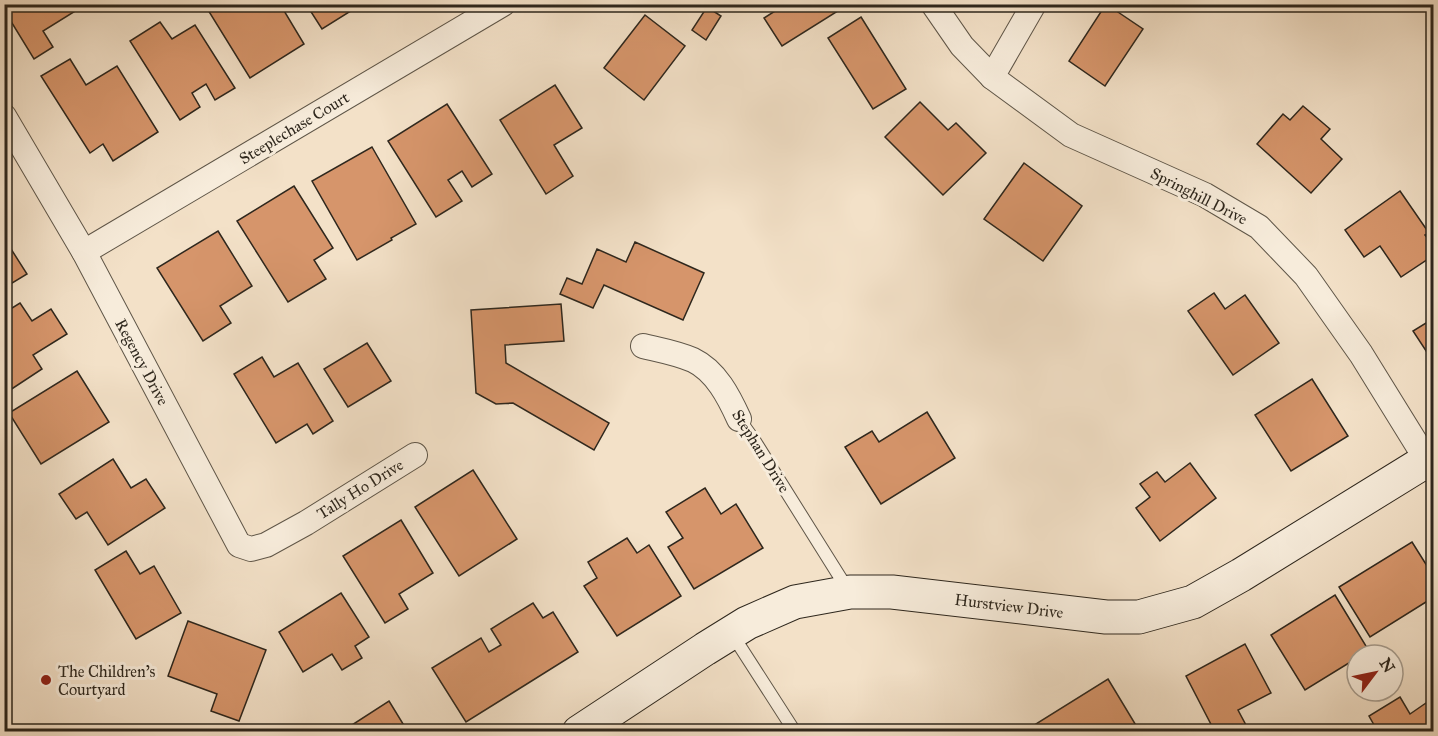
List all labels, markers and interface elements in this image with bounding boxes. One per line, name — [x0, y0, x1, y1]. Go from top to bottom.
street label: Steeplechase Court — [236, 88, 353, 168]
street label: Springhill Drive — [1147, 163, 1251, 230]
street label: Regency Drive — [110, 315, 173, 409]
street label: Stephan Drive — [728, 406, 794, 496]
street label: Tally Ho Drive — [313, 455, 407, 523]
street label: Hurstview Drive — [954, 590, 1065, 622]
north arrow — [1345, 643, 1405, 703]
text: N — [1376, 655, 1399, 676]
place label: The Children's Courtyard — [58, 662, 156, 699]
marker: The Children's Courtyard — [39, 673, 53, 687]

